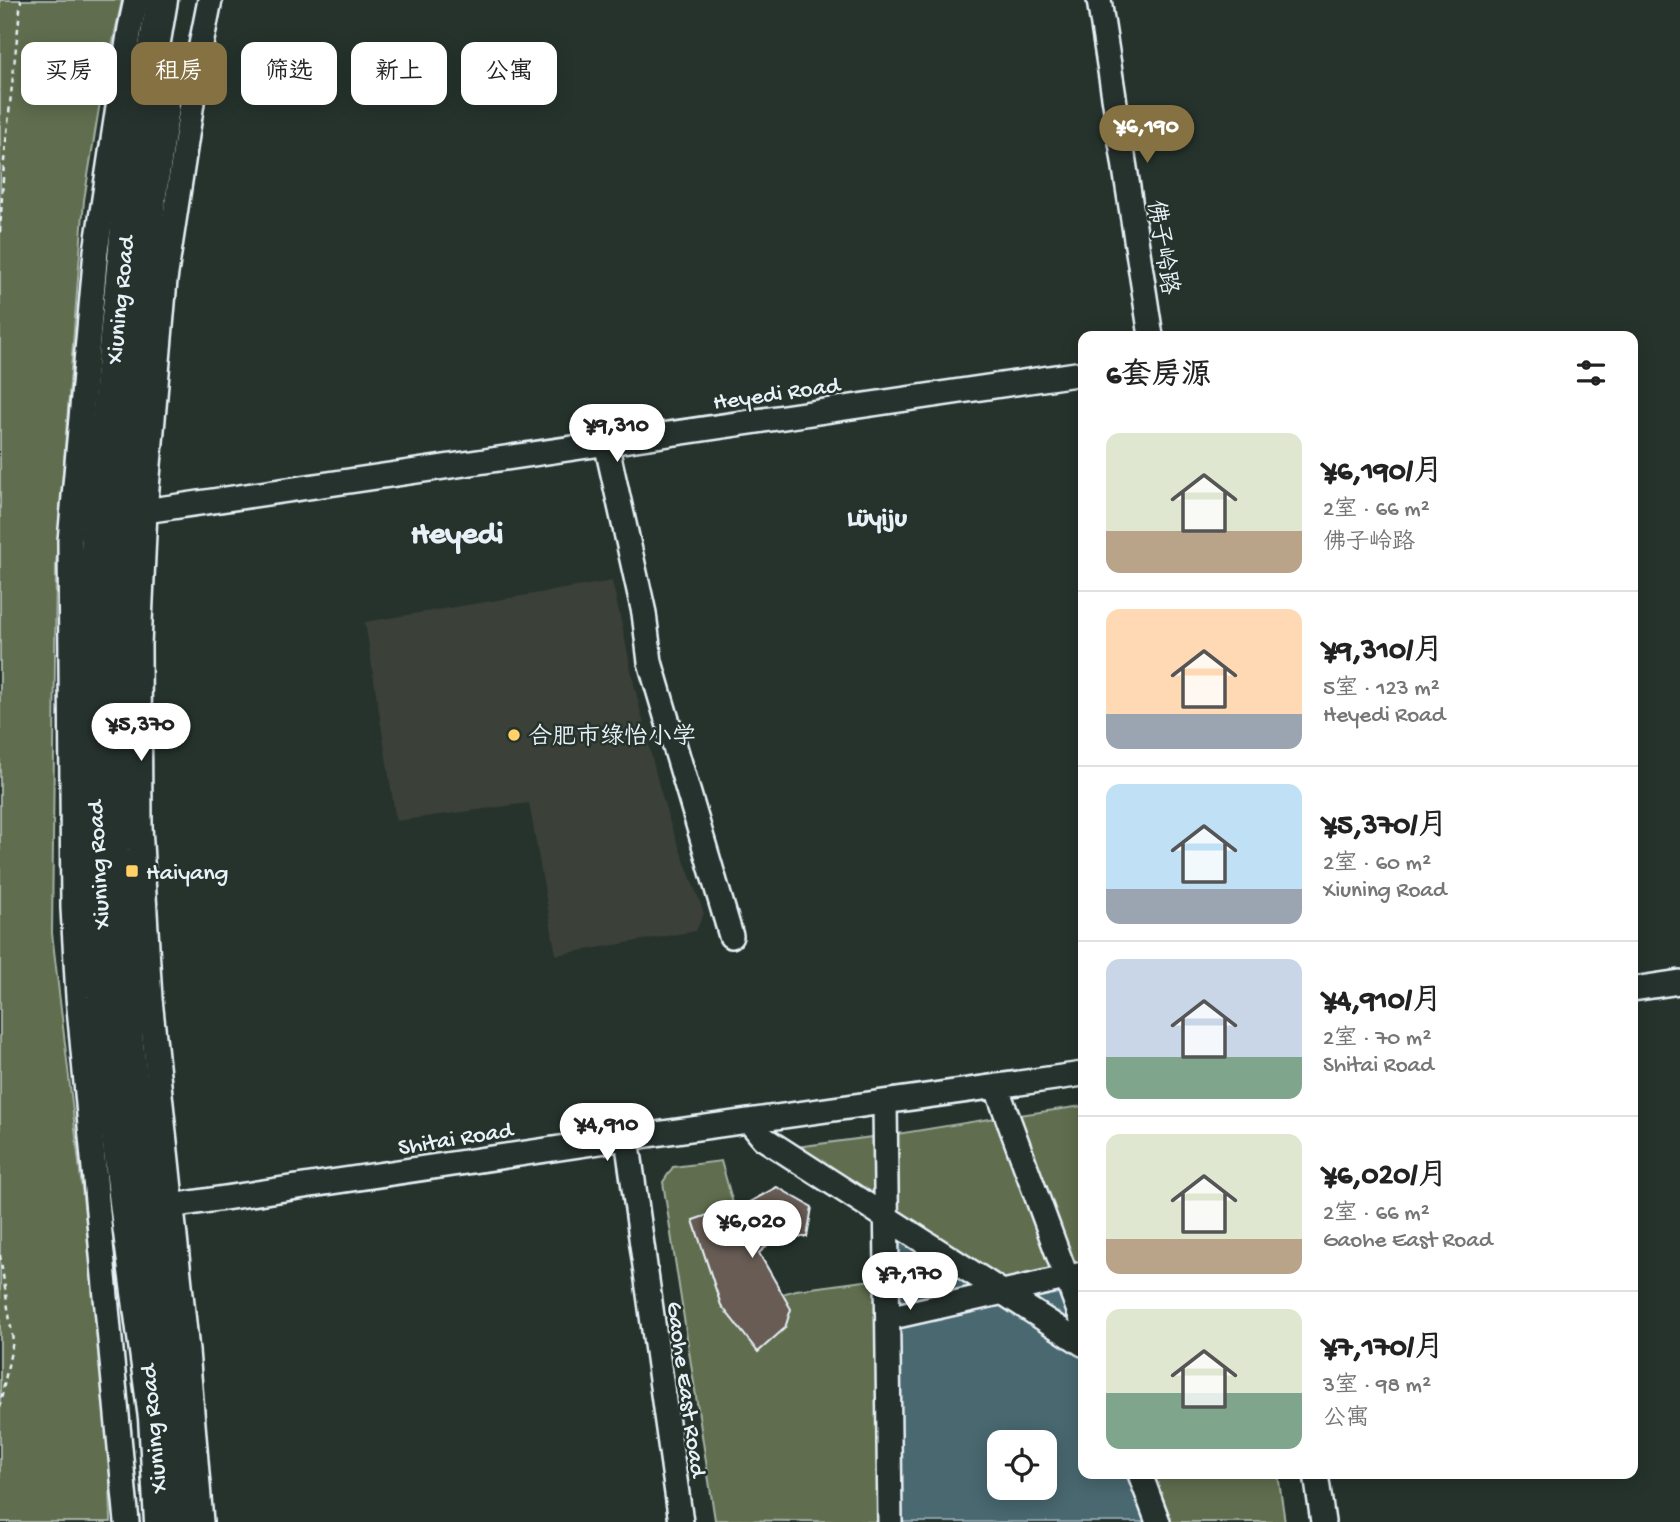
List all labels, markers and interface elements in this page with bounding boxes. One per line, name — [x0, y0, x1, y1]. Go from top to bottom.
chip: 买房 — [21, 42, 117, 105]
chip: 租房 — [131, 42, 227, 105]
chip: 筛选 — [241, 42, 337, 105]
chip: 新上 — [351, 42, 447, 105]
chip: 公寓 — [461, 42, 557, 105]
pin: ¥6,190 — [1090, 106, 1204, 165]
text: ¥6,190 — [1115, 114, 1179, 141]
street label: 佛子岭路 — [1139, 198, 1184, 297]
street label: Xiuning Road — [101, 233, 143, 367]
icon: filters — [1572, 354, 1610, 392]
text: 6套房源 — [1106, 360, 1211, 395]
street label: Heyedi Road — [711, 372, 844, 419]
pin: ¥9,310 — [560, 405, 674, 464]
text: ¥9,310 — [585, 413, 649, 440]
text: ¥6,190/月 — [1323, 456, 1443, 491]
icon: home — [1162, 461, 1246, 545]
text: 2室 · 66 m² — [1323, 497, 1430, 524]
district label: Lüyiju — [847, 505, 908, 536]
district label: Heyedi — [411, 517, 503, 555]
text: 佛子岭路 — [1323, 530, 1415, 557]
text: ¥9,310/月 — [1323, 635, 1443, 670]
icon: home — [1162, 637, 1246, 721]
text: 5室 · 123 m² — [1323, 676, 1440, 703]
text: Heyedi Road — [1323, 703, 1445, 730]
pin: ¥5,370 — [84, 704, 198, 763]
text: ¥5,370 — [108, 712, 174, 739]
place label: 合肥市绿怡小学 — [528, 723, 696, 753]
marker: 合肥市绿怡小学 — [506, 727, 522, 743]
street label: Xiuning Road — [83, 798, 118, 931]
text: ¥5,370/月 — [1323, 810, 1448, 845]
icon: home — [1162, 812, 1246, 896]
text: 2室 · 60 m² — [1323, 851, 1431, 878]
place label: Haiyang — [146, 860, 228, 889]
marker: Haiyang — [124, 863, 140, 879]
text: Xiuning Road — [1323, 878, 1447, 905]
text: ¥4,910/月 — [1323, 985, 1442, 1020]
icon: home — [1162, 987, 1246, 1071]
text: 2室 · 70 m² — [1323, 1026, 1431, 1053]
text: Shitai Road — [1323, 1053, 1434, 1080]
pin: ¥4,910 — [550, 1104, 664, 1163]
text: ¥4,910 — [576, 1112, 638, 1139]
street label: Shitai Road — [396, 1117, 517, 1164]
text: ¥6,020/月 — [1323, 1160, 1448, 1195]
icon: home — [1162, 1162, 1246, 1246]
pin: ¥6,020 — [695, 1200, 809, 1260]
text: 2室 · 66 m² — [1323, 1201, 1430, 1228]
text: ¥6,020 — [719, 1209, 785, 1236]
text: Gaohe East Road — [1323, 1228, 1493, 1255]
pin: ¥7,170 — [853, 1252, 967, 1312]
text: ¥7,170 — [878, 1261, 942, 1288]
street label: Gaohe East Road — [658, 1300, 711, 1481]
text: ¥7,170/月 — [1323, 1332, 1444, 1367]
icon: home — [1162, 1337, 1246, 1421]
street label: Xiuning Road — [135, 1361, 176, 1495]
text: 3室 · 98 m² — [1323, 1373, 1431, 1400]
text: 公寓 — [1323, 1406, 1369, 1433]
map controls — [987, 1430, 1057, 1500]
button: locate — [987, 1430, 1057, 1500]

